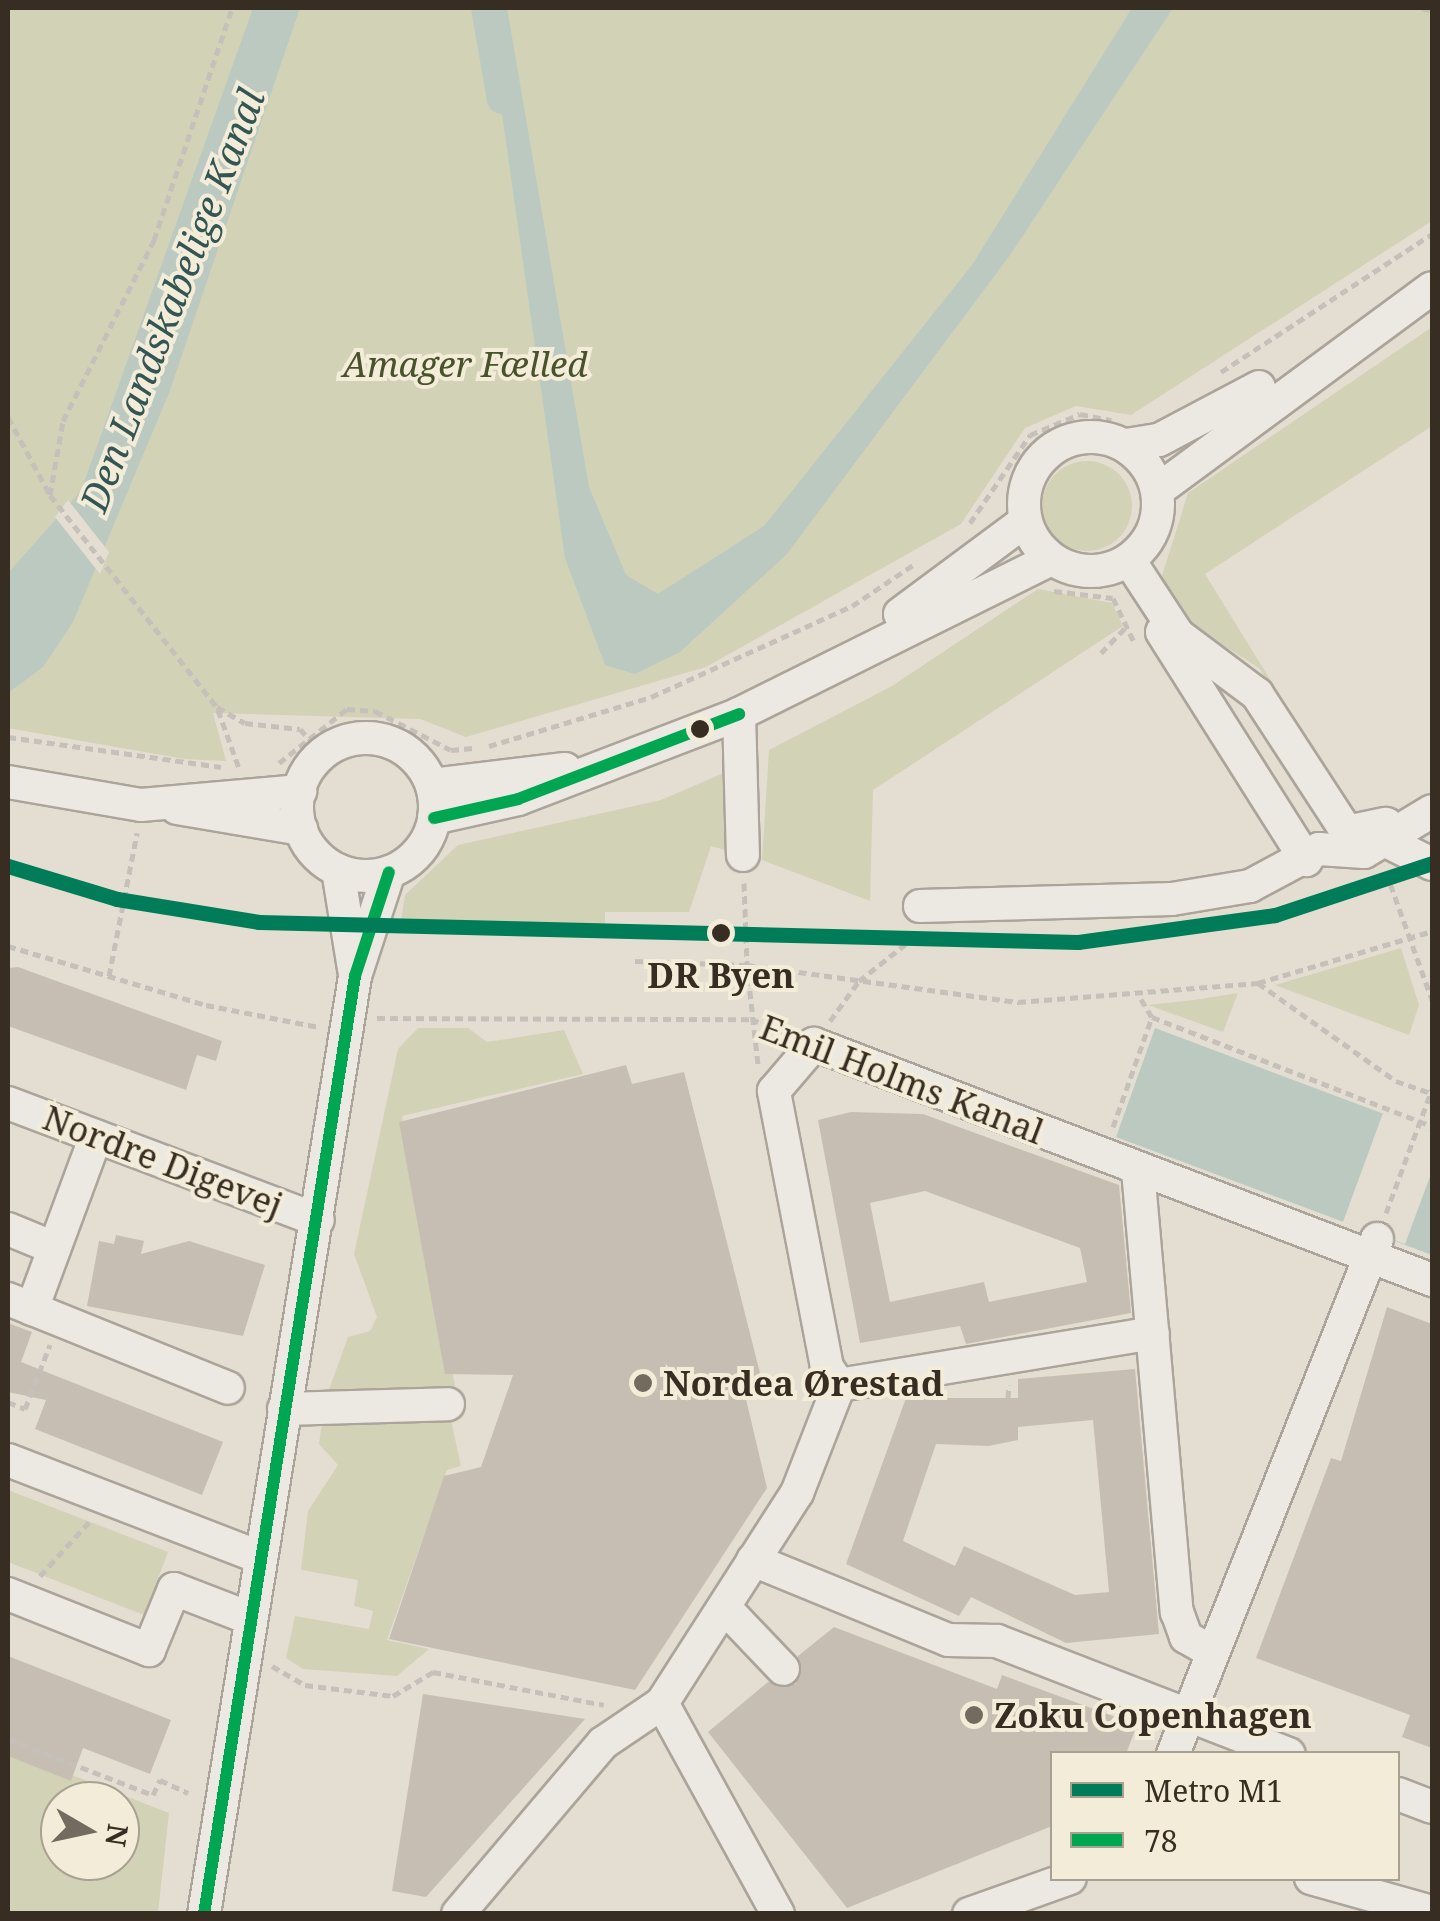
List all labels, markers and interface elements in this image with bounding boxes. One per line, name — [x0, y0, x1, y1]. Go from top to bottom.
water label: Den Landskabelige Kanal — [70, 82, 274, 518]
park label: Amager Fælled — [343, 343, 587, 385]
unlabelled marker — [690, 719, 710, 739]
marker: DR Byen — [705, 917, 737, 949]
place label: DR Byen — [647, 954, 795, 996]
street label: Emil Holms Kanal — [754, 1006, 1050, 1152]
street label: Nordre Digevej — [37, 1096, 289, 1226]
place label: Nordea Ørestad — [663, 1362, 944, 1404]
marker: Nordea Ørestad — [632, 1372, 654, 1394]
place label: Zoku Copenhagen — [994, 1694, 1312, 1736]
marker: Zoku Copenhagen — [963, 1704, 985, 1726]
legend — [1050, 1751, 1400, 1881]
text: Metro M1 — [1144, 1770, 1283, 1811]
north arrow — [40, 1781, 140, 1881]
text: 78 — [1144, 1820, 1178, 1861]
text: N — [97, 1821, 138, 1849]

